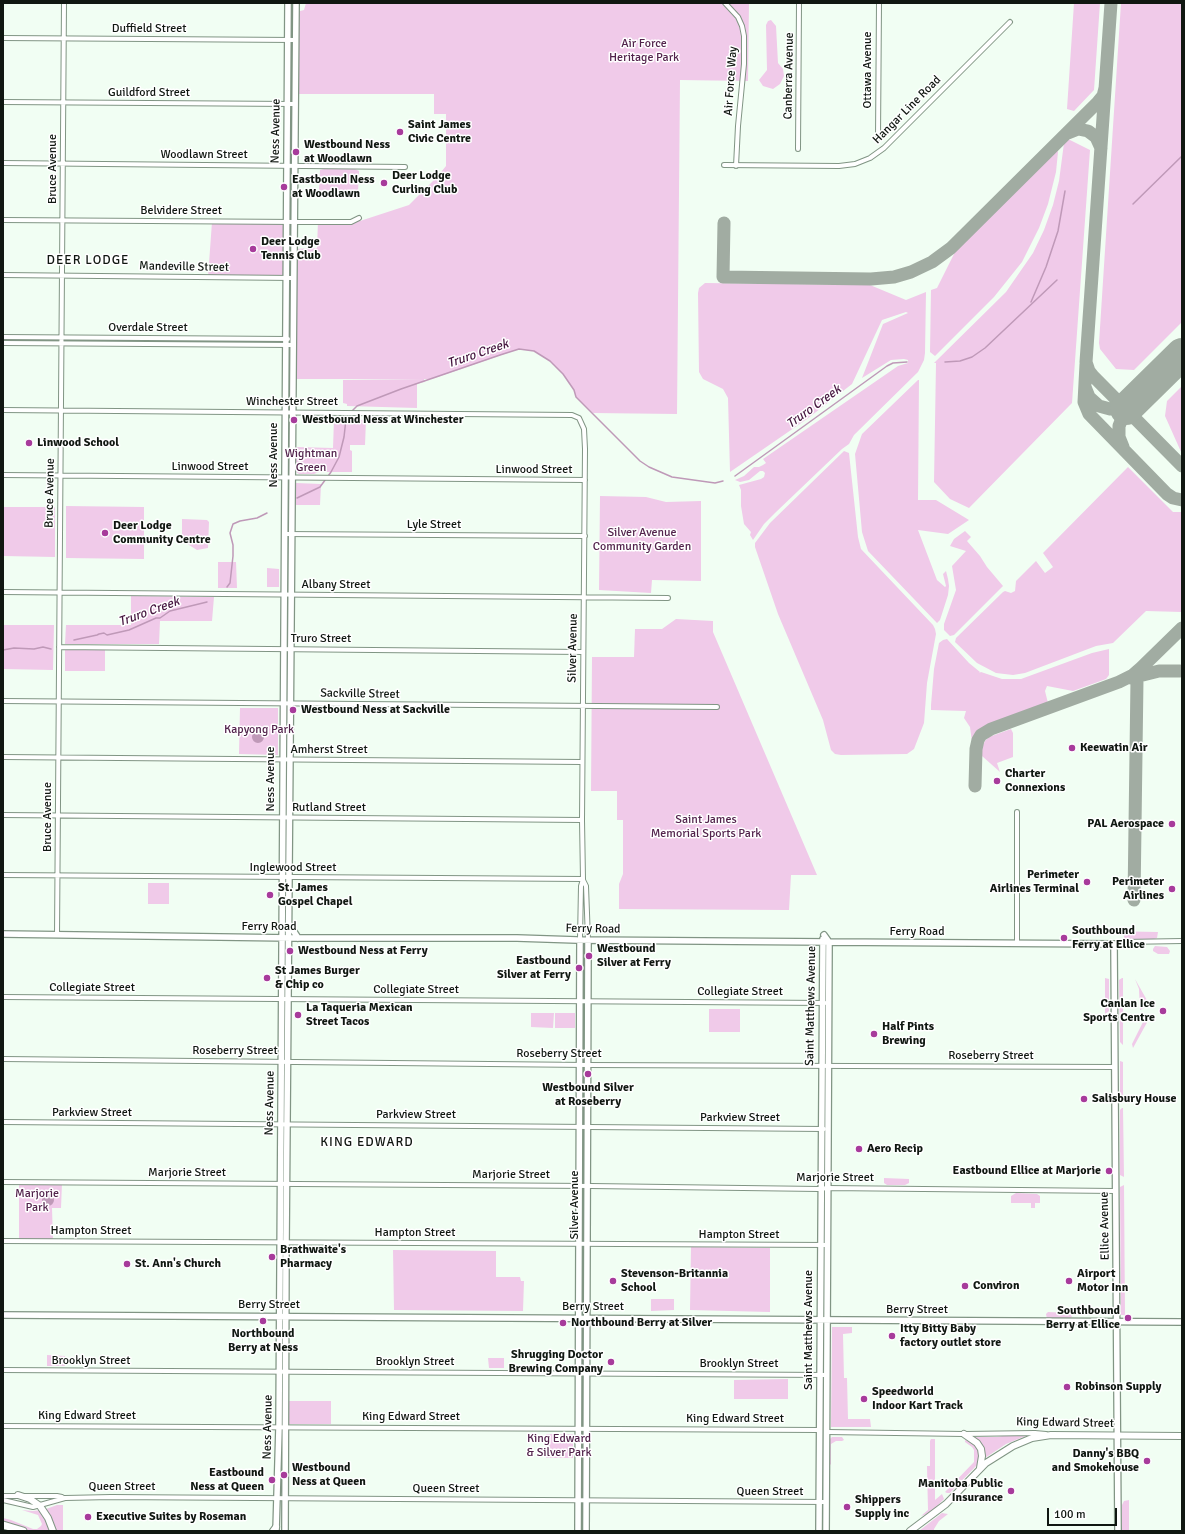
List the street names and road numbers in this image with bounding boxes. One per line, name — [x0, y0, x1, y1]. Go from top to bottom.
street label: Duffield Street — [112, 22, 186, 36]
street label: Ottawa Avenue — [861, 31, 875, 109]
street label: Canberra Avenue — [781, 32, 797, 120]
street label: Air Force Way — [721, 46, 741, 116]
street label: Hangar Line Road — [870, 73, 944, 147]
street label: Guildford Street — [108, 86, 190, 100]
street label: Ness Avenue — [268, 98, 284, 164]
street label: Bruce Avenue — [46, 134, 60, 204]
street label: Woodlawn Street — [160, 148, 248, 162]
street label: Belvidere Street — [140, 204, 222, 218]
street label: Mandeville Street — [139, 259, 229, 275]
street label: Overdale Street — [108, 321, 188, 335]
street label: Winchester Street — [246, 395, 338, 409]
street label: Ness Avenue — [267, 423, 281, 487]
street label: Bruce Avenue — [42, 458, 58, 528]
street label: Linwood Street — [172, 460, 248, 474]
street label: Linwood Street — [496, 463, 572, 477]
street label: Lyle Street — [407, 518, 461, 532]
street label: Albany Street — [301, 578, 371, 592]
street label: Silver Avenue — [565, 613, 581, 683]
street label: Truro Street — [291, 632, 351, 646]
street label: Sackville Street — [320, 686, 400, 702]
street label: Amherst Street — [290, 743, 368, 757]
street label: Ness Avenue — [264, 747, 278, 811]
street label: Bruce Avenue — [41, 782, 55, 852]
street label: Rutland Street — [292, 801, 366, 815]
street label: Inglewood Street — [250, 861, 336, 875]
street label: Ferry Road — [242, 920, 296, 934]
street label: Ferry Road — [565, 921, 621, 937]
street label: Ferry Road — [890, 925, 944, 939]
street label: Saint Matthews Avenue — [803, 946, 819, 1066]
street label: Collegiate Street — [49, 981, 135, 995]
street label: Collegiate Street — [373, 983, 459, 997]
street label: Collegiate Street — [697, 985, 783, 999]
street label: Roseberry Street — [192, 1044, 278, 1058]
street label: Roseberry Street — [516, 1047, 602, 1061]
street label: Roseberry Street — [948, 1049, 1034, 1063]
street label: Ness Avenue — [262, 1070, 278, 1136]
street label: Parkview Street — [52, 1106, 132, 1120]
street label: Parkview Street — [376, 1108, 456, 1122]
street label: Parkview Street — [700, 1111, 780, 1125]
street label: Marjorie Street — [148, 1166, 226, 1180]
street label: Marjorie Street — [472, 1168, 550, 1182]
street label: Silver Avenue — [568, 1170, 582, 1240]
street label: Marjorie Street — [796, 1171, 874, 1185]
street label: Ellice Avenue — [1097, 1192, 1113, 1260]
street label: Hampton Street — [51, 1224, 131, 1238]
street label: Hampton Street — [375, 1226, 455, 1240]
street label: Hampton Street — [699, 1228, 779, 1242]
street label: Saint Matthews Avenue — [802, 1270, 816, 1390]
street label: Berry Street — [238, 1298, 300, 1312]
street label: Berry Street — [562, 1300, 624, 1314]
street label: Berry Street — [886, 1303, 948, 1317]
street label: Brooklyn Street — [51, 1354, 131, 1368]
street label: Brooklyn Street — [375, 1355, 455, 1369]
street label: Brooklyn Street — [699, 1357, 779, 1371]
street label: Ness Avenue — [260, 1394, 276, 1460]
street label: King Edward Street — [38, 1409, 136, 1423]
street label: King Edward Street — [362, 1410, 460, 1424]
street label: King Edward Street — [686, 1412, 784, 1426]
street label: King Edward Street — [1016, 1415, 1114, 1431]
street label: Queen Street — [89, 1480, 155, 1494]
street label: Queen Street — [413, 1482, 479, 1496]
street label: Queen Street — [737, 1485, 803, 1499]

